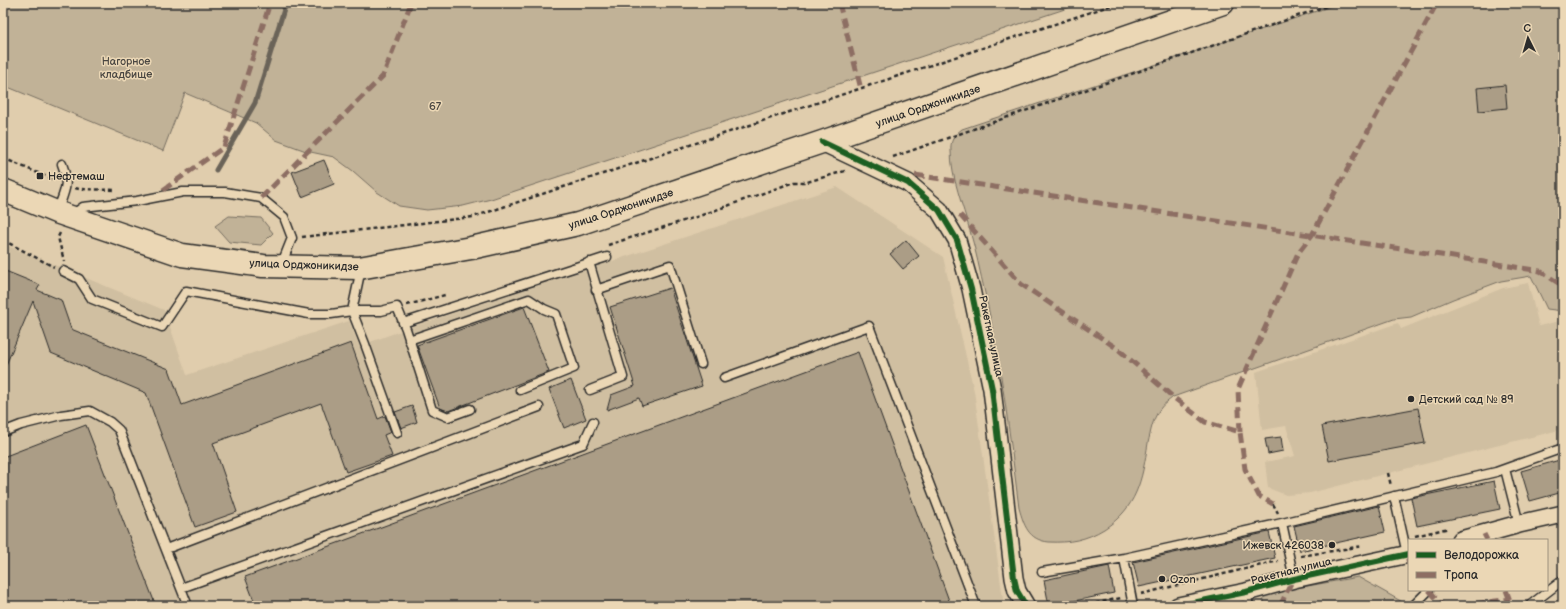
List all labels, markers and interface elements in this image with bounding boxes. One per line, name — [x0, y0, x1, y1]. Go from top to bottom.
north arrow — [1508, 18, 1548, 58]
text: С — [1523, 22, 1532, 35]
park label: Нагорное кладбище — [100, 55, 152, 81]
street label: улица Орджоникидзе — [874, 82, 982, 130]
park label: 67 — [429, 100, 442, 113]
place label: Нефтемаш — [48, 170, 105, 183]
marker: Нефтемаш — [35, 171, 45, 181]
street label: улица Орджоникидзе — [567, 186, 675, 232]
street label: улица Орджоникидзе — [249, 257, 359, 273]
street label: Ракетная улица — [976, 294, 1006, 378]
place label: Детский сад № 89 — [1419, 393, 1514, 406]
marker: Детский сад № 89 — [1406, 394, 1416, 404]
place label: Ижевск 426038 — [1243, 539, 1324, 552]
legend — [1408, 539, 1548, 591]
marker: Ижевск 426038 — [1327, 540, 1337, 550]
text: Велодорожка — [1444, 548, 1519, 563]
street label: Ракетная улица — [1249, 555, 1333, 587]
text: Тропа — [1444, 568, 1478, 583]
place label: Ozon — [1170, 573, 1196, 586]
marker: Ozon — [1157, 574, 1167, 584]

